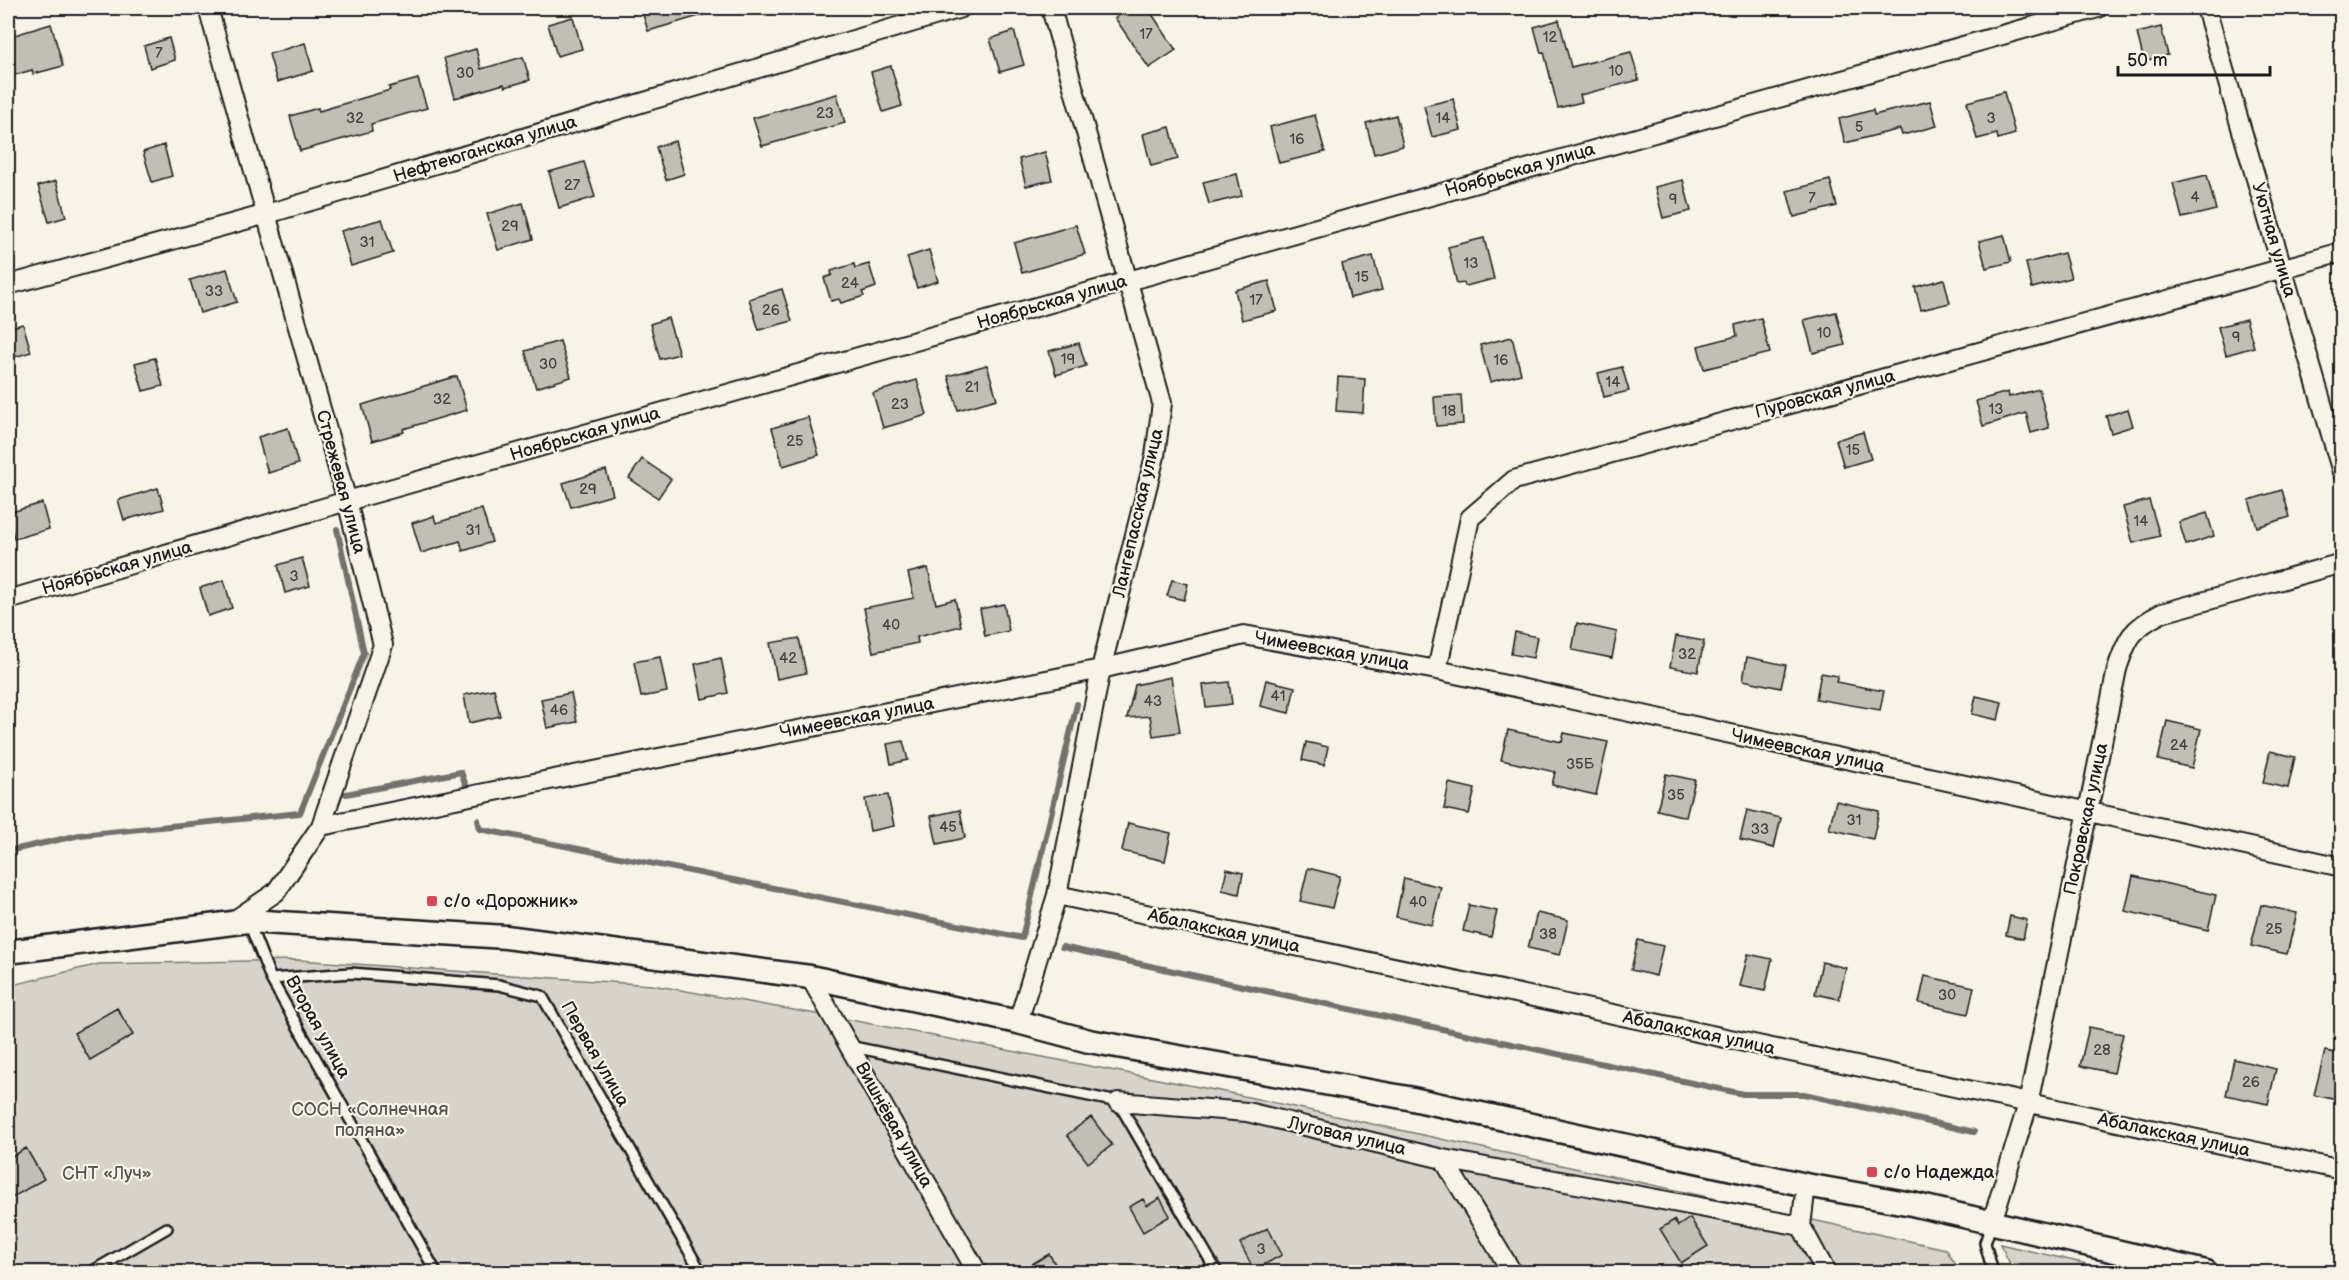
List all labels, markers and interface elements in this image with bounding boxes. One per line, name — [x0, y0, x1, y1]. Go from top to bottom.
house number: 17 — [1139, 25, 1153, 44]
house number: 12 — [1543, 28, 1557, 47]
scale bar — [2118, 39, 2270, 77]
house number: 7 — [155, 44, 163, 63]
text: 50 m — [2127, 50, 2168, 71]
house number: 10 — [1609, 62, 1623, 81]
house number: 30 — [456, 64, 474, 83]
house number: 23 — [816, 104, 834, 123]
house number: 32 — [346, 109, 364, 128]
house number: 14 — [1436, 109, 1450, 128]
house number: 3 — [1986, 109, 1996, 128]
street label: Нефтеюганская улица — [391, 111, 580, 187]
house number: 5 — [1855, 118, 1863, 137]
house number: 16 — [1290, 130, 1304, 149]
street label: Ноябрьская улица — [1443, 138, 1598, 201]
house number: 27 — [564, 176, 581, 195]
street label: Уютная улица — [2248, 180, 2301, 300]
house number: 4 — [2190, 188, 2200, 207]
house number: 7 — [1808, 189, 1816, 208]
house number: 9 — [1669, 190, 1677, 209]
house number: 29 — [501, 217, 519, 236]
house number: 31 — [359, 233, 375, 252]
house number: 13 — [1463, 254, 1479, 273]
house number: 15 — [1355, 268, 1369, 287]
street label: Ноябрьская улица — [975, 270, 1130, 333]
house number: 24 — [841, 274, 859, 293]
house number: 33 — [205, 282, 223, 301]
house number: 17 — [1249, 291, 1263, 310]
house number: 26 — [762, 301, 780, 320]
house number: 10 — [1817, 324, 1831, 343]
house number: 9 — [2232, 328, 2240, 347]
house number: 19 — [1061, 350, 1075, 369]
house number: 16 — [1494, 351, 1508, 370]
house number: 30 — [539, 355, 557, 374]
street label: Пуровская улица — [1753, 365, 1898, 423]
house number: 14 — [1606, 373, 1620, 392]
house number: 21 — [965, 378, 979, 397]
house number: 32 — [433, 390, 451, 409]
house number: 23 — [891, 395, 909, 414]
house number: 13 — [1988, 400, 2004, 419]
street label: Ноябрьская улица — [508, 402, 663, 465]
house number: 18 — [1442, 402, 1457, 421]
street label: Стрежевая улица — [312, 408, 370, 557]
street label: Лангепасская улица — [1108, 426, 1168, 600]
house number: 25 — [786, 432, 804, 451]
house number: 15 — [1846, 441, 1860, 460]
house number: 29 — [579, 480, 597, 499]
house number: 14 — [2134, 512, 2148, 531]
house number: 31 — [465, 521, 481, 540]
street label: Ноябрьская улица — [40, 536, 195, 599]
house number: 3 — [289, 567, 299, 586]
house number: 40 — [882, 616, 900, 635]
street label: Чимеевская улица — [1253, 627, 1411, 675]
house number: 32 — [1678, 645, 1696, 664]
house number: 42 — [779, 649, 797, 668]
house number: 41 — [1271, 687, 1285, 706]
house number: 43 — [1144, 692, 1162, 711]
street label: Чимеевская улица — [778, 693, 936, 743]
house number: 46 — [550, 701, 568, 720]
street label: Чимеевская улица — [1729, 724, 1887, 778]
house number: 24 — [2170, 736, 2188, 755]
street label: Покровская улица — [2060, 741, 2112, 897]
house number: 35Б — [1566, 755, 1595, 774]
house number: 35 — [1667, 786, 1685, 805]
house number: 31 — [1846, 811, 1862, 830]
house number: 45 — [939, 818, 957, 837]
house number: 33 — [1751, 820, 1769, 839]
place label: с/о «Дорожник» — [444, 891, 579, 912]
house number: 40 — [1409, 893, 1427, 912]
marker: с/о «Дорожник» — [425, 894, 439, 908]
street label: Абалакская улица — [1145, 904, 1302, 957]
house number: 25 — [2265, 920, 2283, 939]
house number: 38 — [1539, 925, 1557, 944]
street label: Вторая улица — [281, 972, 355, 1082]
house number: 30 — [1938, 986, 1956, 1005]
street label: Первая улица — [556, 997, 634, 1111]
street label: Абалакская улица — [1620, 1006, 1777, 1059]
house number: 28 — [2093, 1041, 2111, 1060]
street label: Вишнёвая улица — [851, 1059, 937, 1192]
house number: 26 — [2242, 1073, 2260, 1092]
park label: СОСН «Солнечная поляна» — [292, 1099, 449, 1141]
street label: Абалакская улица — [2095, 1108, 2252, 1161]
street label: Луговая улица — [1285, 1112, 1408, 1160]
place label: с/о Надежда — [1884, 1162, 1995, 1183]
park label: СНТ «Луч» — [62, 1163, 152, 1184]
marker: с/о Надежда — [1865, 1165, 1879, 1179]
house number: 3 — [1256, 1240, 1266, 1259]

